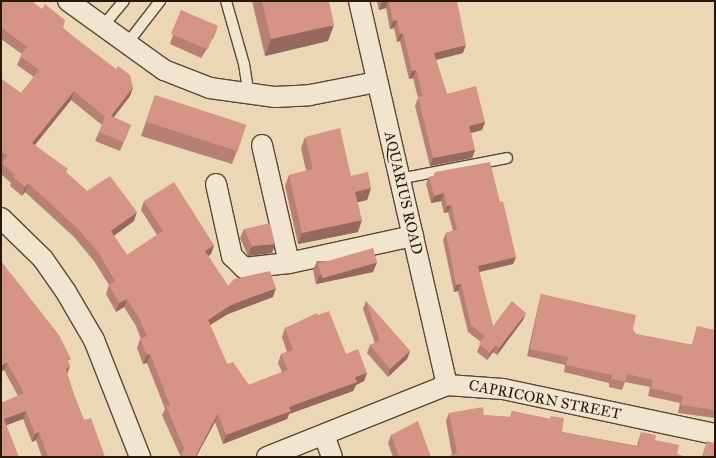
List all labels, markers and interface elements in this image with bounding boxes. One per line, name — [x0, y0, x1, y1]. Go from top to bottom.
street label: AQUARIUS ROAD — [380, 130, 426, 256]
street label: CAPRICORN STREET — [467, 376, 623, 424]

